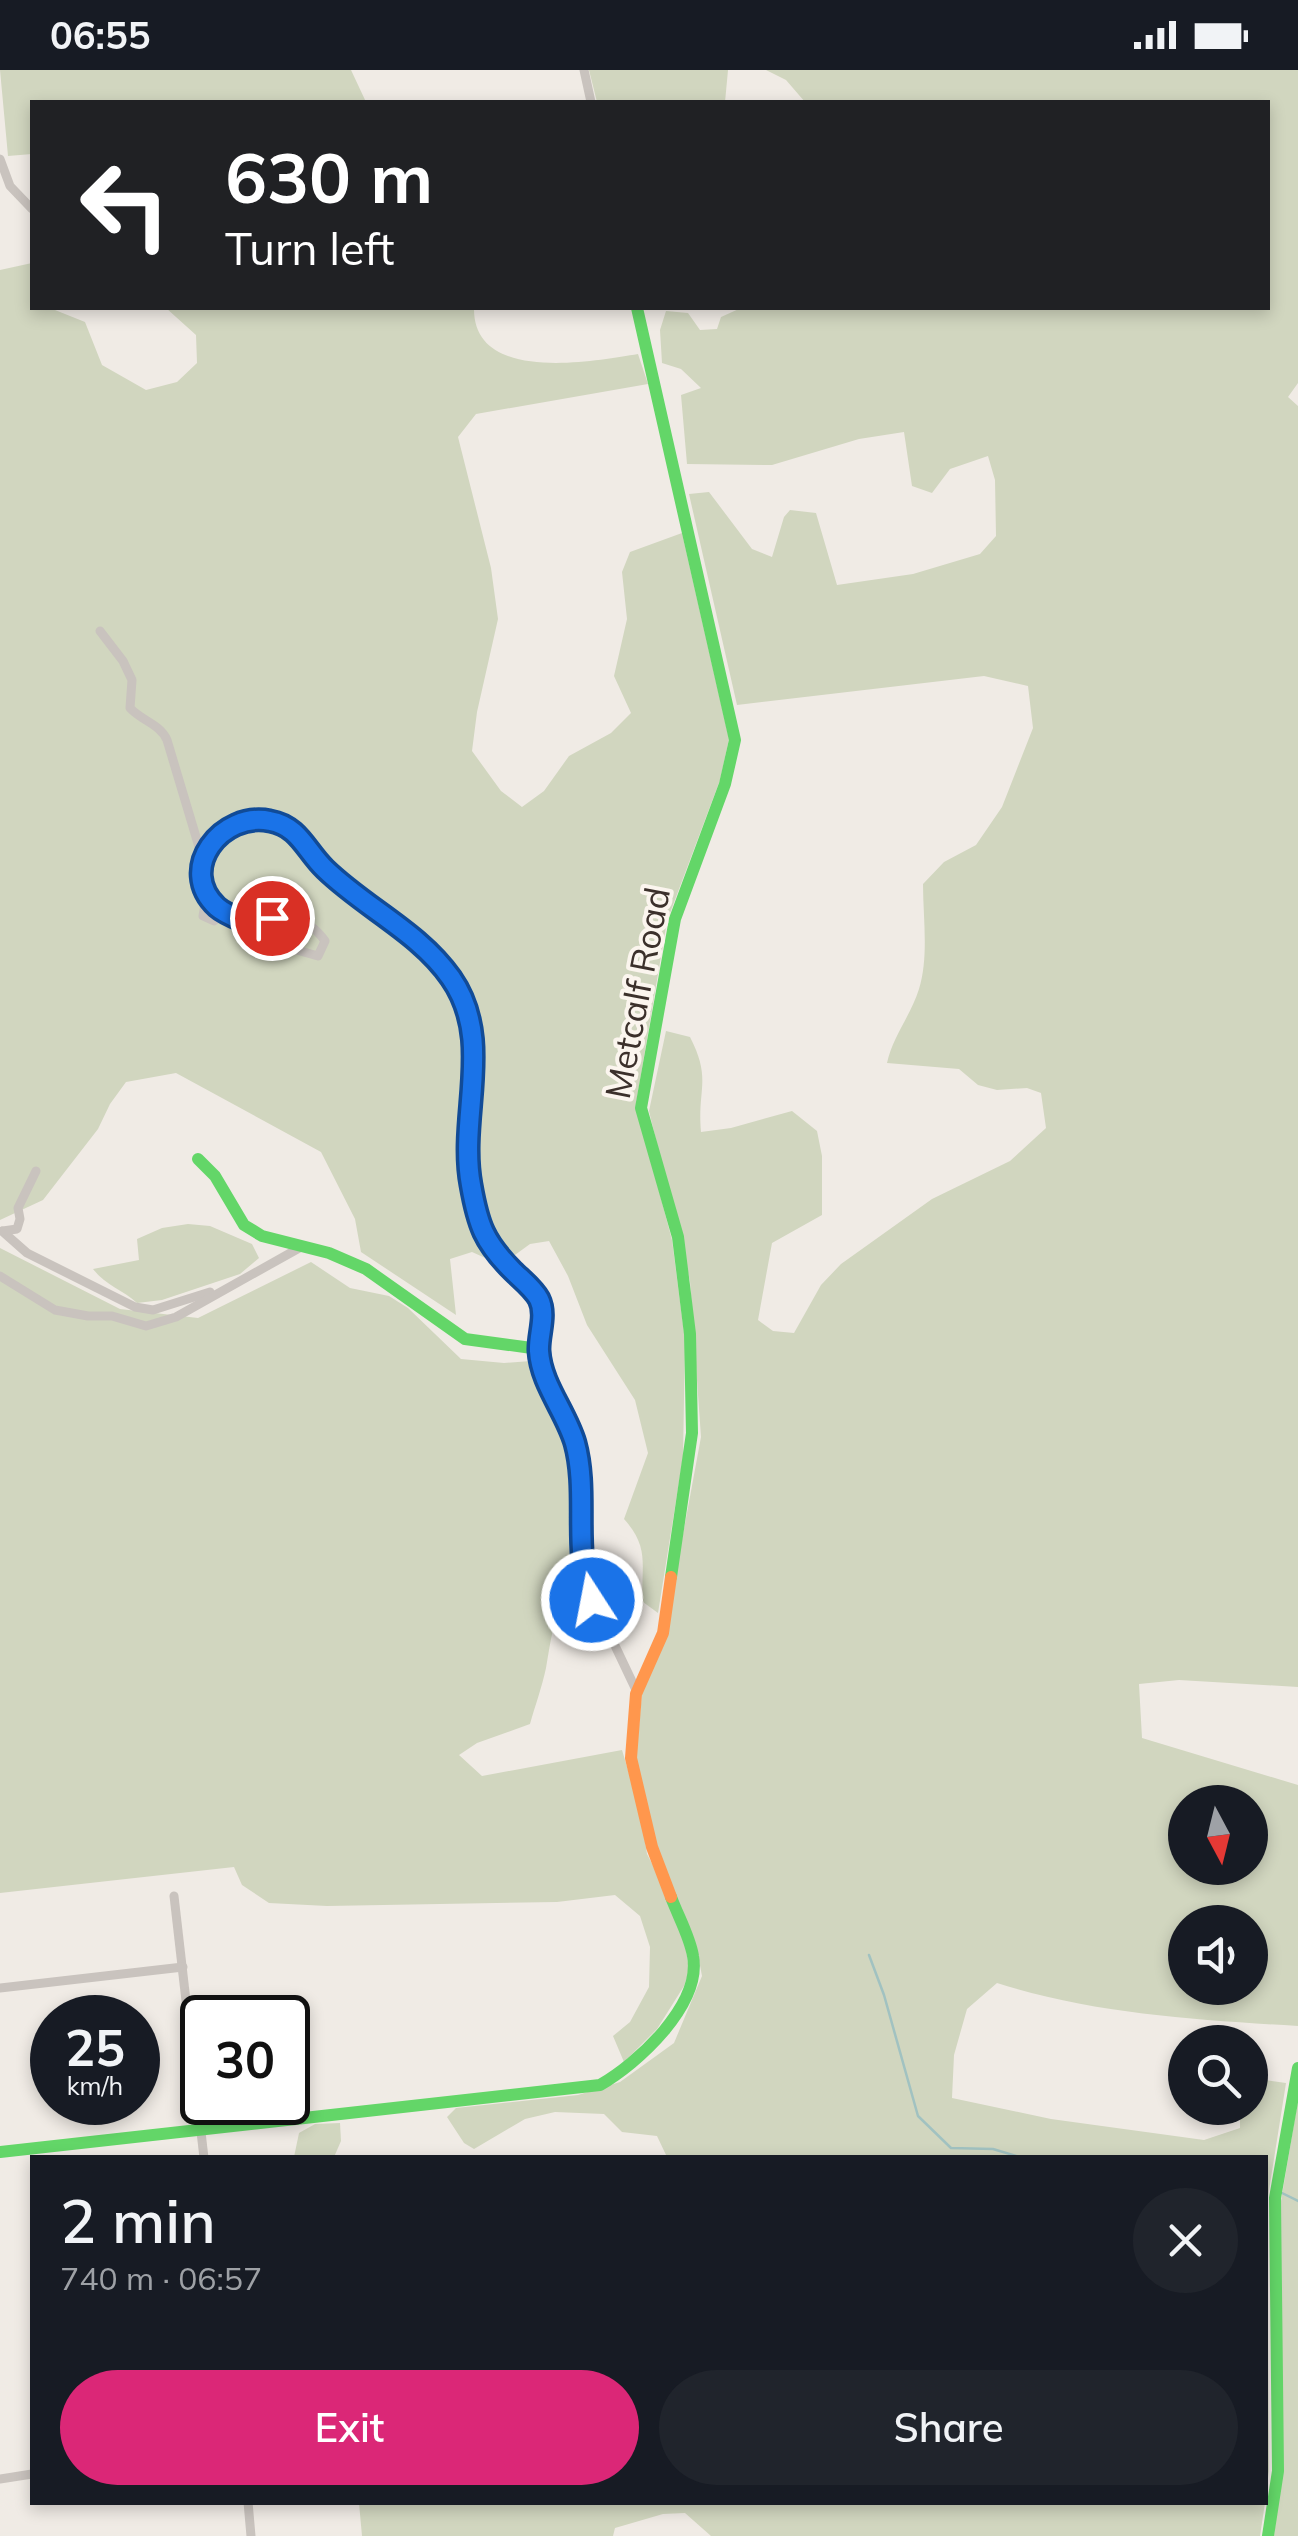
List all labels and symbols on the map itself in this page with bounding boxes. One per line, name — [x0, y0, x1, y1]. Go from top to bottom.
pin — [230, 876, 315, 961]
street label: Metcalf Road — [595, 883, 679, 1102]
position arrow — [540, 1548, 644, 1652]
north arrow — [1168, 1785, 1268, 1885]
speed limit sign: 30 — [180, 1995, 310, 2125]

